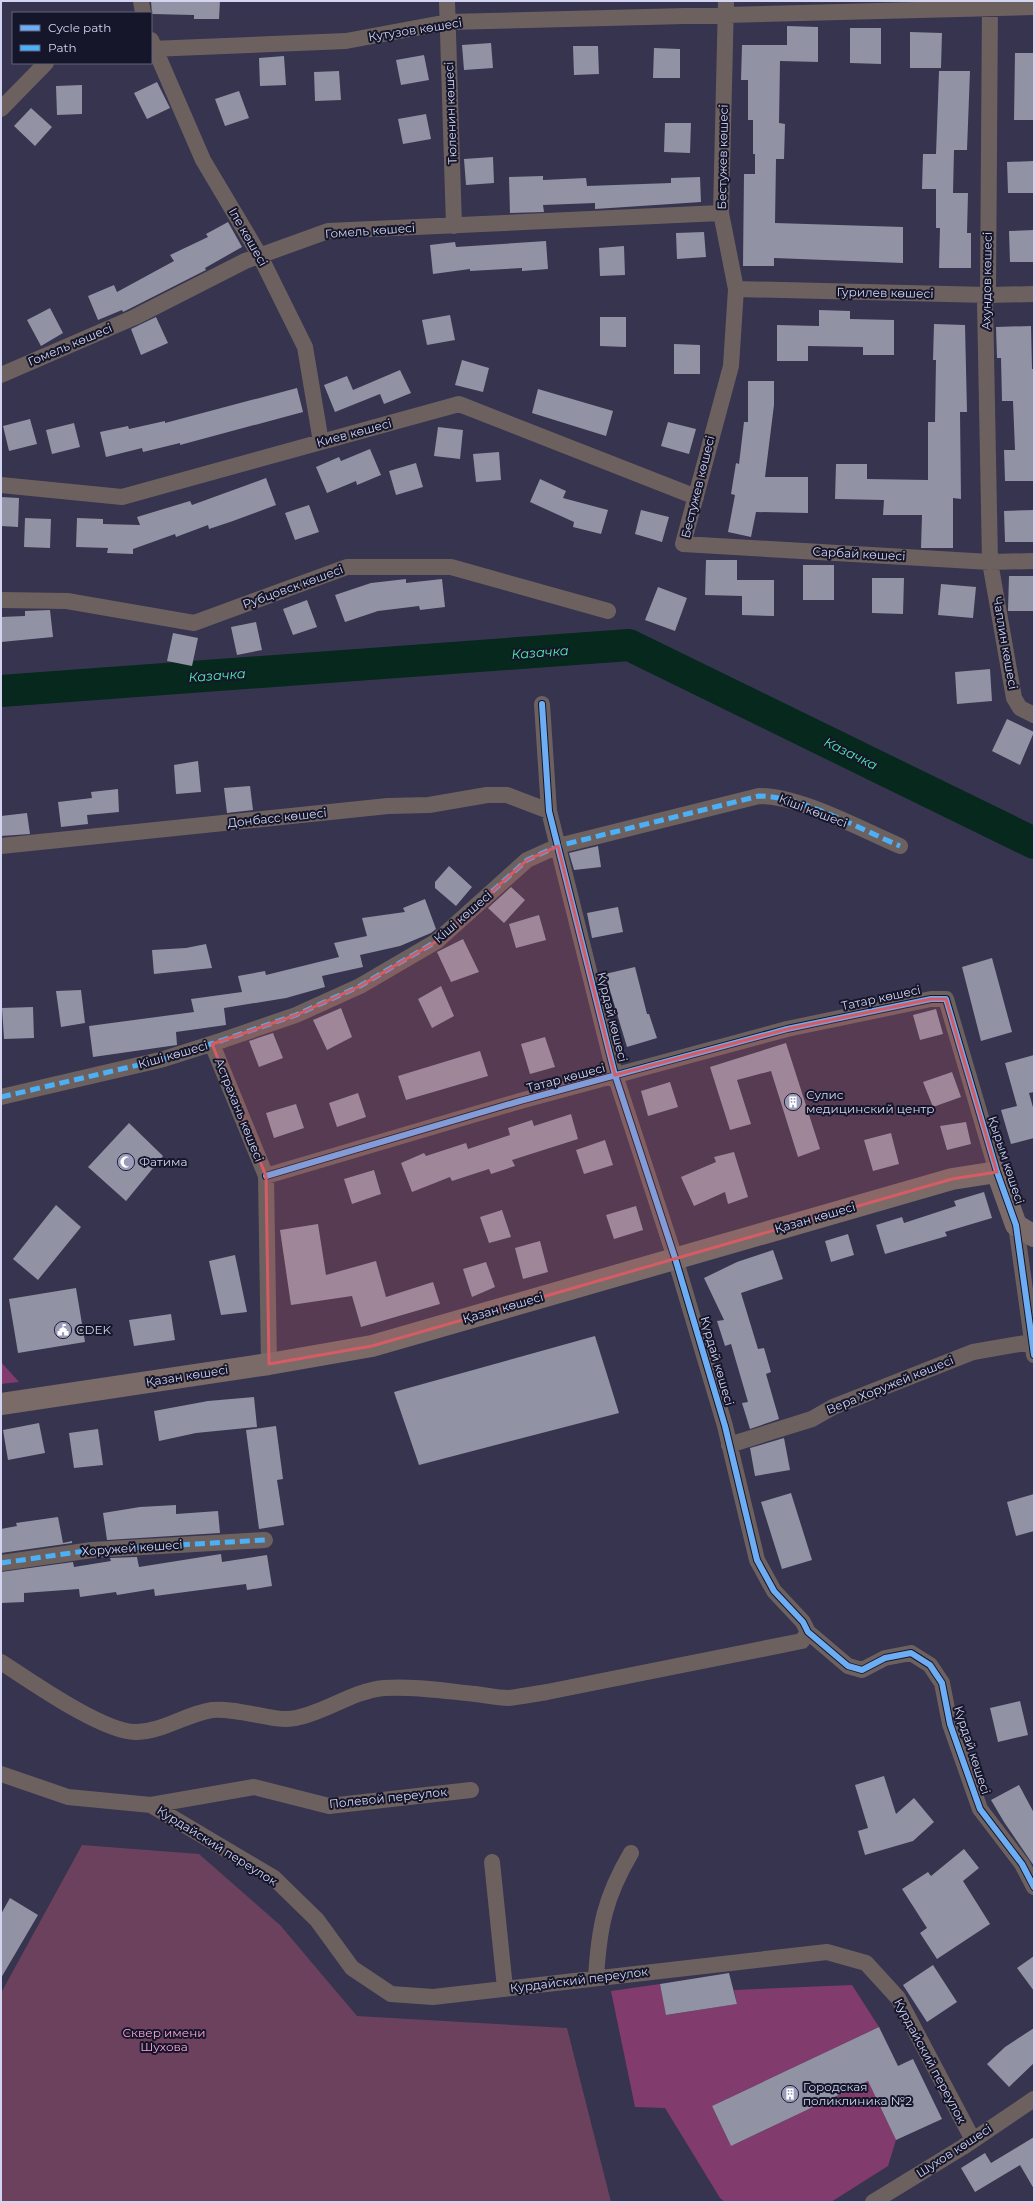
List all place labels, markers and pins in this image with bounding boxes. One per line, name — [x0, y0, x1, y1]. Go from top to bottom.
place label: Сулис медицинский центр — [806, 1087, 934, 1116]
building icon: Сулис медицинский центр — [783, 1092, 803, 1112]
mosque icon: Фатима — [116, 1152, 136, 1172]
place label: Фатима — [139, 1154, 187, 1169]
public building icon: CDEK — [53, 1320, 73, 1340]
place label: CDEK — [76, 1322, 111, 1337]
place label: Городская поликлиника №2 — [803, 2079, 912, 2108]
building icon: Городская поликлиника №2 — [780, 2084, 800, 2104]

